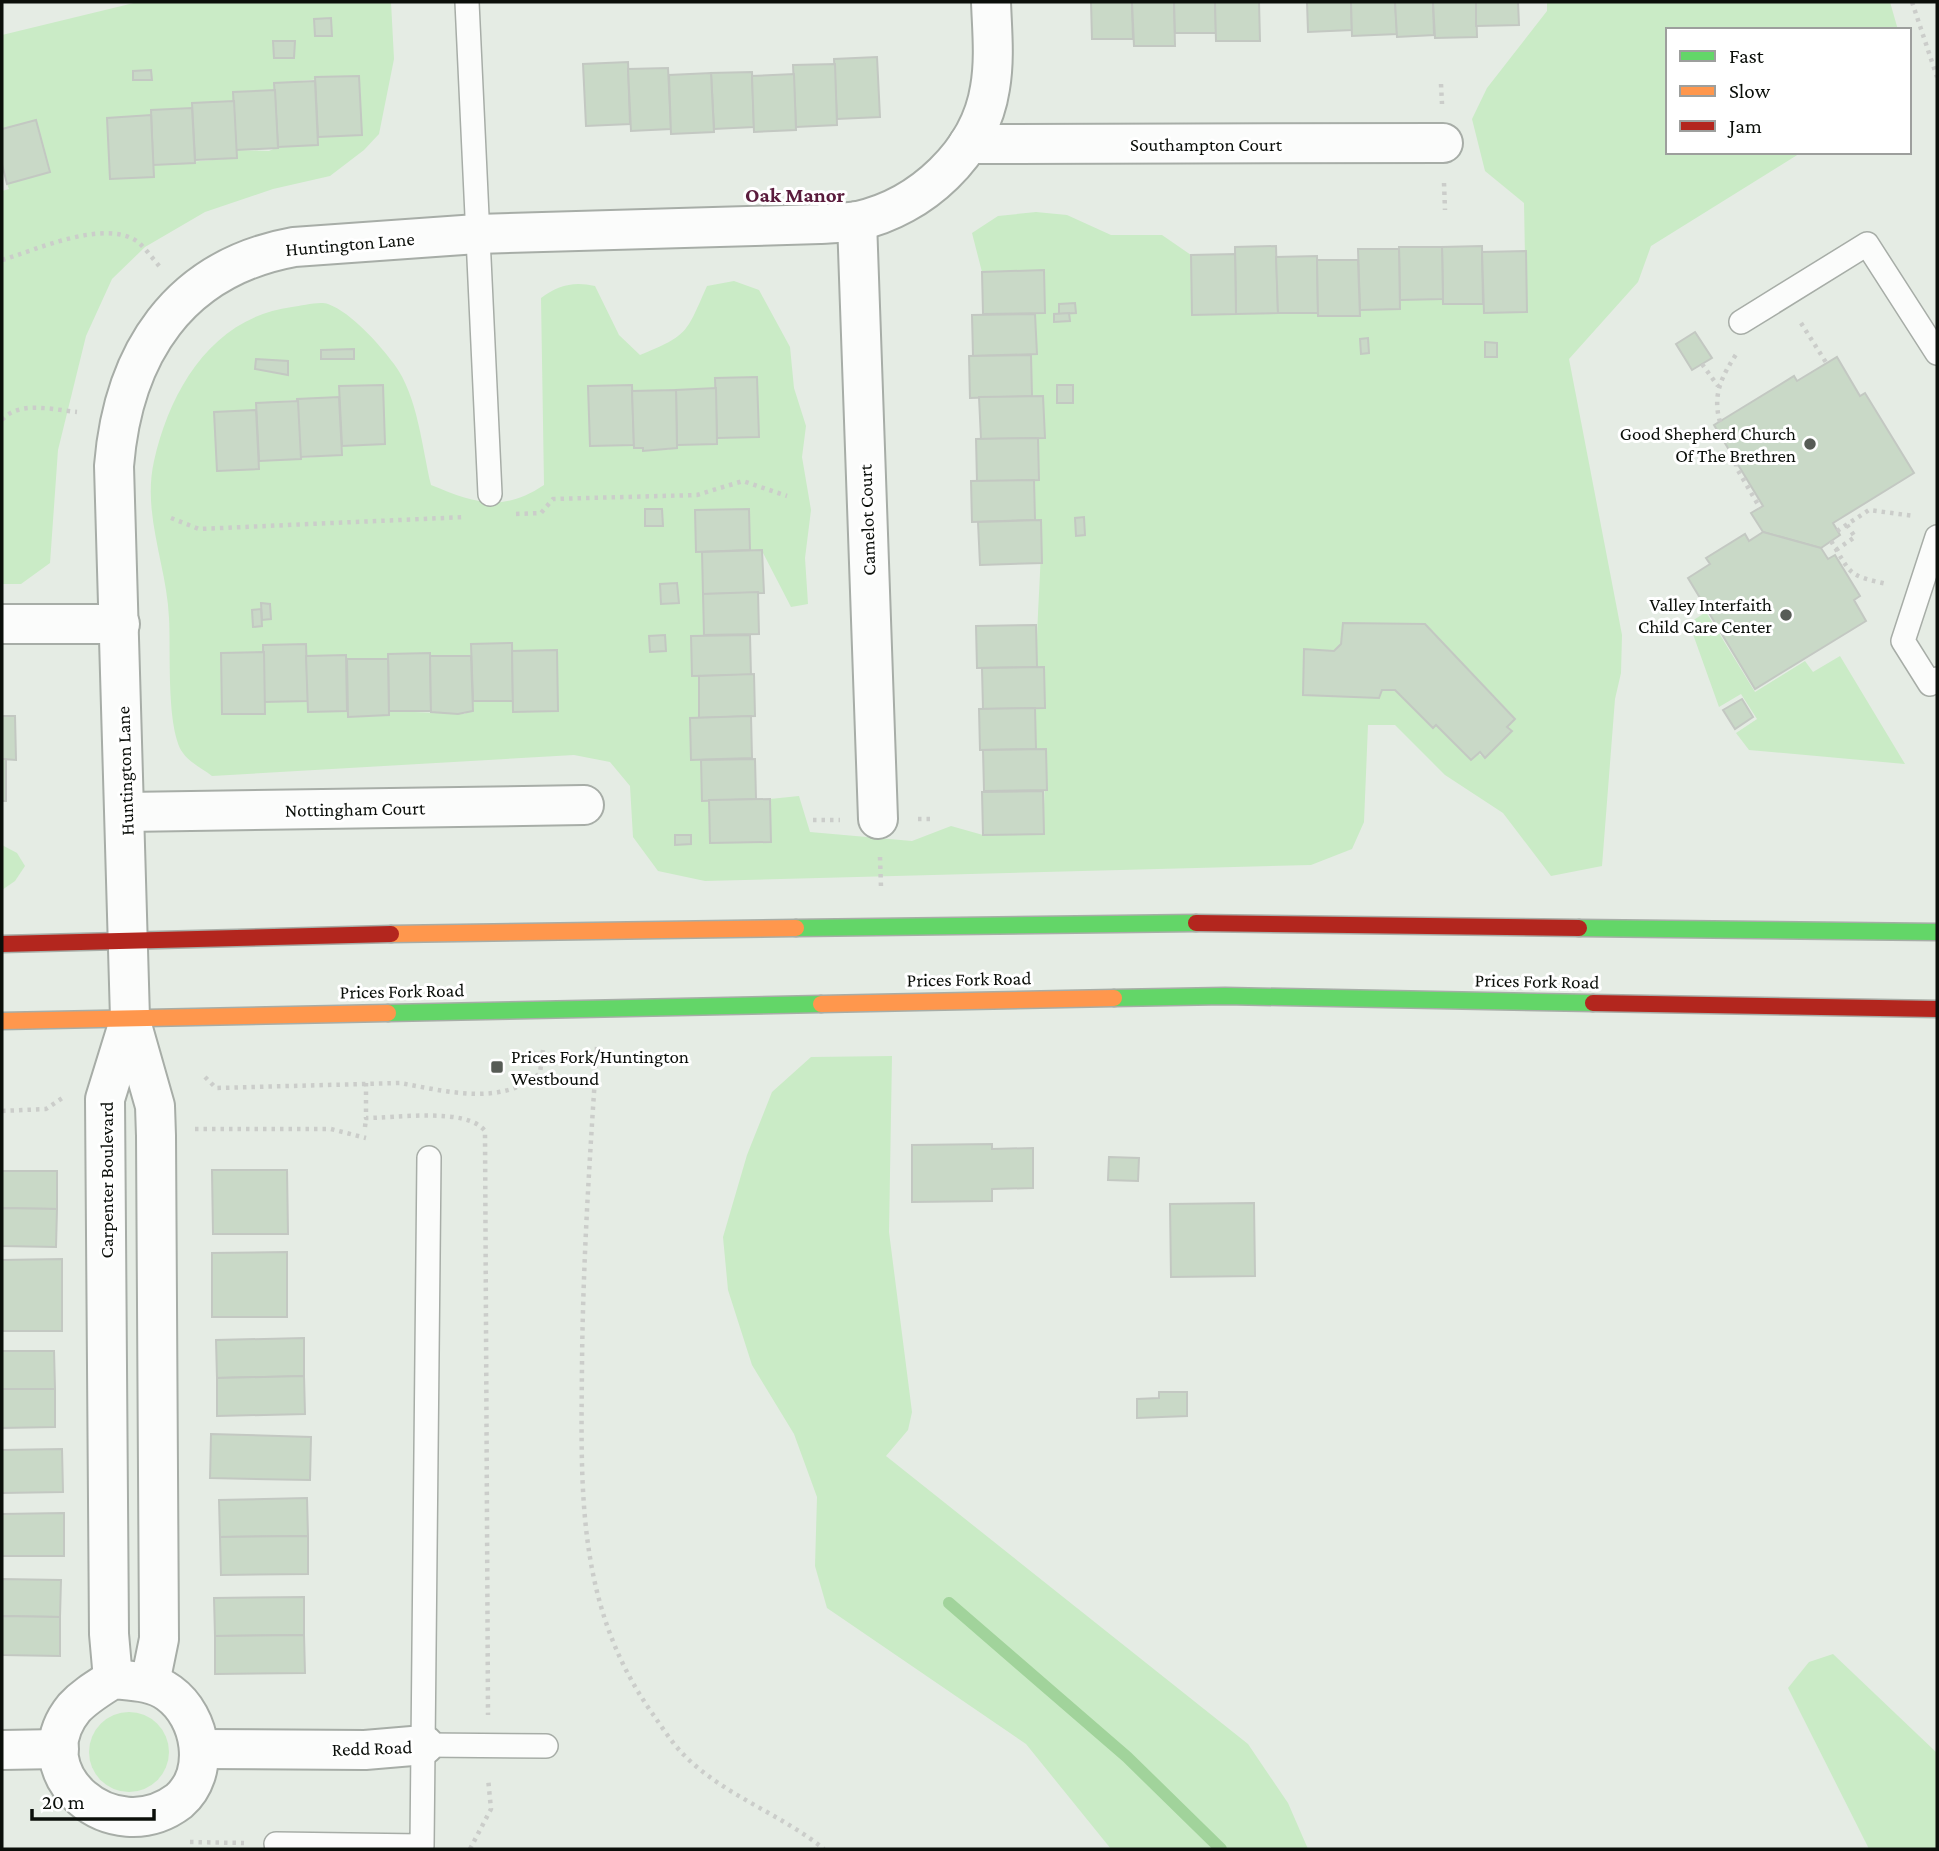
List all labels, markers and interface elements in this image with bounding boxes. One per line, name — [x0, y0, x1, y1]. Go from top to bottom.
legend — [1666, 28, 1911, 154]
text: Fast — [1729, 44, 1765, 68]
text: Slow — [1729, 79, 1771, 103]
text: Jam — [1727, 114, 1762, 138]
street label: Southampton Court — [1130, 134, 1283, 155]
district label: Oak Manor — [745, 183, 846, 207]
street label: Huntington Lane — [285, 228, 415, 260]
place label: Good Shepherd Church Of The Brethren — [1620, 423, 1796, 466]
marker: Good Shepherd Church Of The Brethren — [1802, 436, 1818, 452]
street label: Camelot Court — [855, 463, 879, 576]
place label: Valley Interfaith Child Care Center — [1638, 594, 1772, 637]
marker: Valley Interfaith Child Care Center — [1778, 607, 1794, 623]
street label: Huntington Lane — [112, 706, 138, 836]
street label: Nottingham Court — [285, 797, 426, 821]
street label: Prices Fork Road — [907, 967, 1031, 991]
street label: Prices Fork Road — [1475, 969, 1599, 993]
street label: Prices Fork Road — [340, 979, 464, 1003]
place label: Prices Fork/Huntington Westbound — [511, 1046, 689, 1089]
marker: Prices Fork/Huntington Westbound — [489, 1059, 505, 1075]
street label: Carpenter Boulevard — [96, 1102, 117, 1258]
street label: Redd Road — [331, 1736, 413, 1760]
scale bar — [32, 1778, 154, 1822]
text: 20 m — [42, 1790, 85, 1814]

